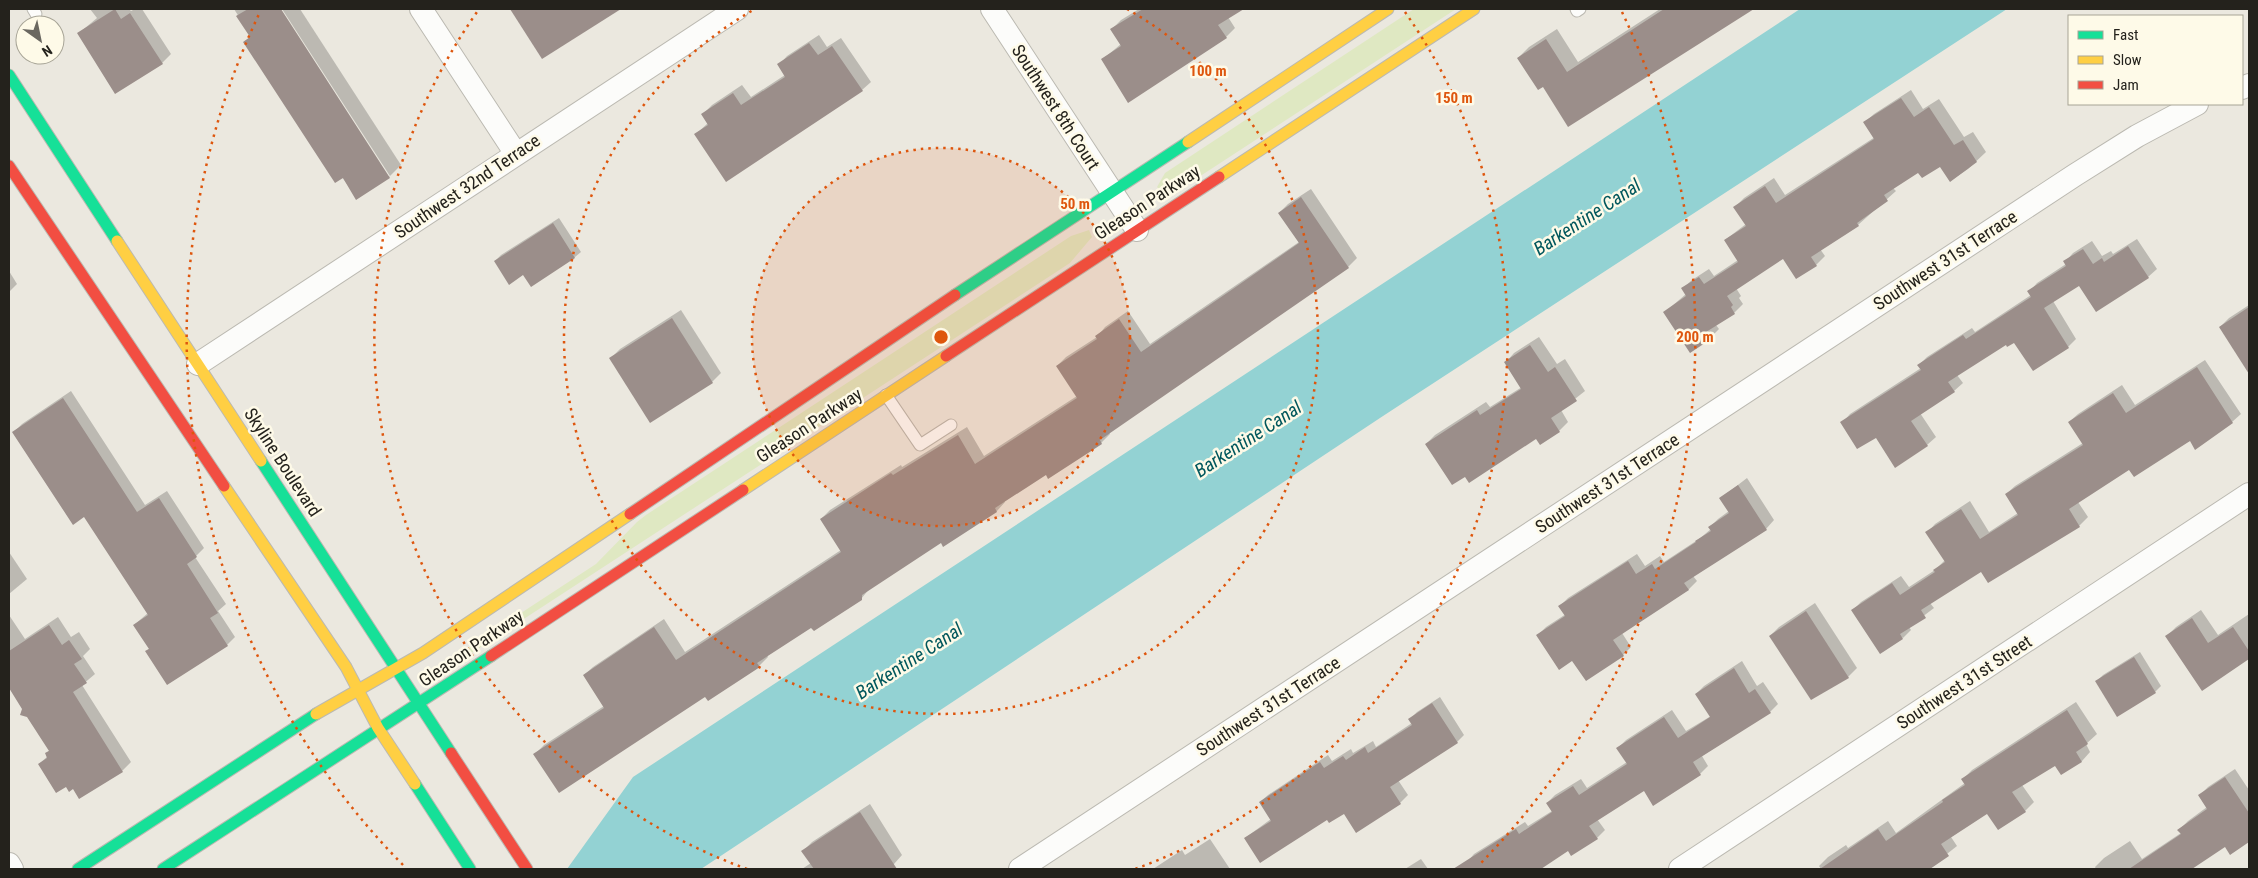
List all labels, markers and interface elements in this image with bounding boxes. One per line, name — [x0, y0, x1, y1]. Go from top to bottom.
north arrow — [15, 15, 65, 65]
legend — [2068, 15, 2243, 105]
text: Fast — [2113, 26, 2138, 44]
street label: Southwest 8th Court — [1008, 40, 1104, 174]
text: N — [39, 42, 55, 60]
text: Slow — [2113, 51, 2142, 69]
text: 100 m — [1189, 62, 1227, 80]
text: Jam — [2113, 76, 2139, 94]
text: 150 m — [1435, 89, 1473, 107]
street label: Southwest 32nd Terrace — [390, 129, 544, 243]
street label: Gleason Parkway — [1090, 160, 1204, 244]
water label: Barkentine Canal — [1529, 173, 1645, 260]
text: 50 m — [1060, 195, 1090, 213]
street label: Southwest 31st Terrace — [1869, 206, 2021, 314]
centre of rings — [932, 328, 950, 346]
text: 200 m — [1676, 328, 1714, 346]
street label: Gleason Parkway — [752, 383, 866, 467]
water label: Barkentine Canal — [1190, 395, 1306, 482]
street label: Skyline Boulevard — [240, 404, 326, 520]
street label: Southwest 31st Terrace — [1531, 429, 1683, 537]
street label: Gleason Parkway — [415, 605, 528, 691]
water label: Barkentine Canal — [851, 617, 967, 704]
street label: Southwest 31st Street — [1893, 631, 2035, 733]
street label: Southwest 31st Terrace — [1192, 652, 1344, 760]

